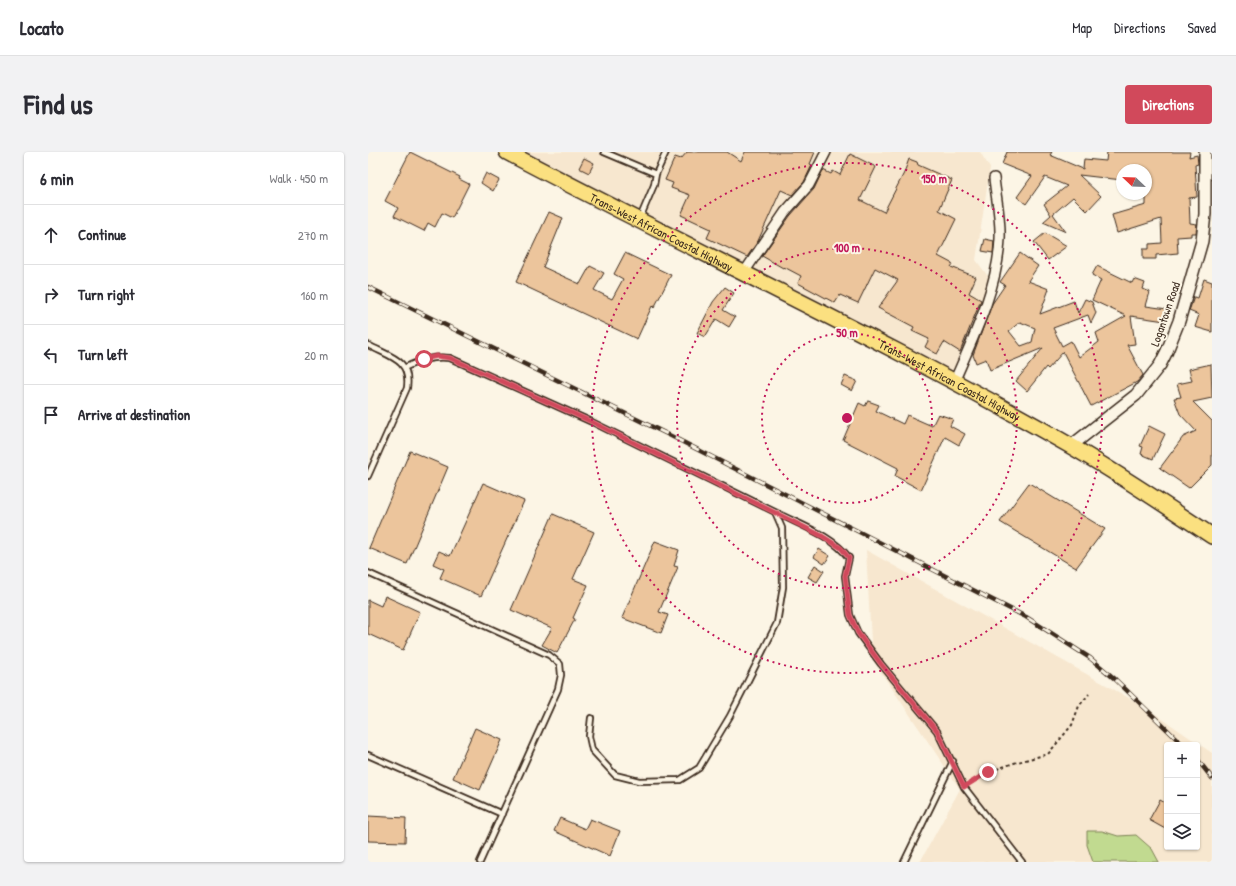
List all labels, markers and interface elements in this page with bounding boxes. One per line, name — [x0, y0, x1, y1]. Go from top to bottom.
text: Locato — [20, 15, 64, 41]
text: Map — [1072, 18, 1092, 37]
text: Directions — [1114, 18, 1165, 37]
text: Saved — [1187, 18, 1216, 37]
text: Find us — [24, 85, 93, 123]
button: Directions — [1125, 85, 1212, 124]
north arrow — [1116, 164, 1152, 200]
text: 6 min — [40, 167, 74, 190]
text: Walk · 450 m — [269, 169, 328, 187]
text: 150 m — [921, 170, 947, 187]
street label: Trans-West African Coastal Highway — [587, 188, 736, 275]
icon: ahead — [40, 224, 62, 246]
text: Continue — [78, 224, 126, 245]
text: 270 m — [298, 226, 328, 244]
text: 100 m — [834, 239, 860, 256]
street label: Logantown Road — [1146, 279, 1184, 349]
icon: right — [40, 284, 62, 306]
text: Turn right — [78, 284, 134, 305]
text: 160 m — [300, 286, 328, 304]
text: 50 m — [836, 324, 858, 341]
street label: Trans-West African Coastal Highway — [876, 335, 1024, 425]
icon: left — [40, 344, 62, 366]
text: Turn left — [78, 344, 128, 365]
text: 20 m — [304, 346, 328, 364]
route start — [415, 350, 433, 368]
icon: arrive — [40, 404, 62, 426]
text: Arrive at destination — [78, 404, 190, 425]
centre of rings — [840, 411, 854, 425]
map controls — [1164, 742, 1200, 850]
button: + — [1164, 742, 1200, 778]
route end — [979, 763, 997, 781]
button: − — [1164, 778, 1200, 814]
button: layers — [1164, 814, 1200, 850]

